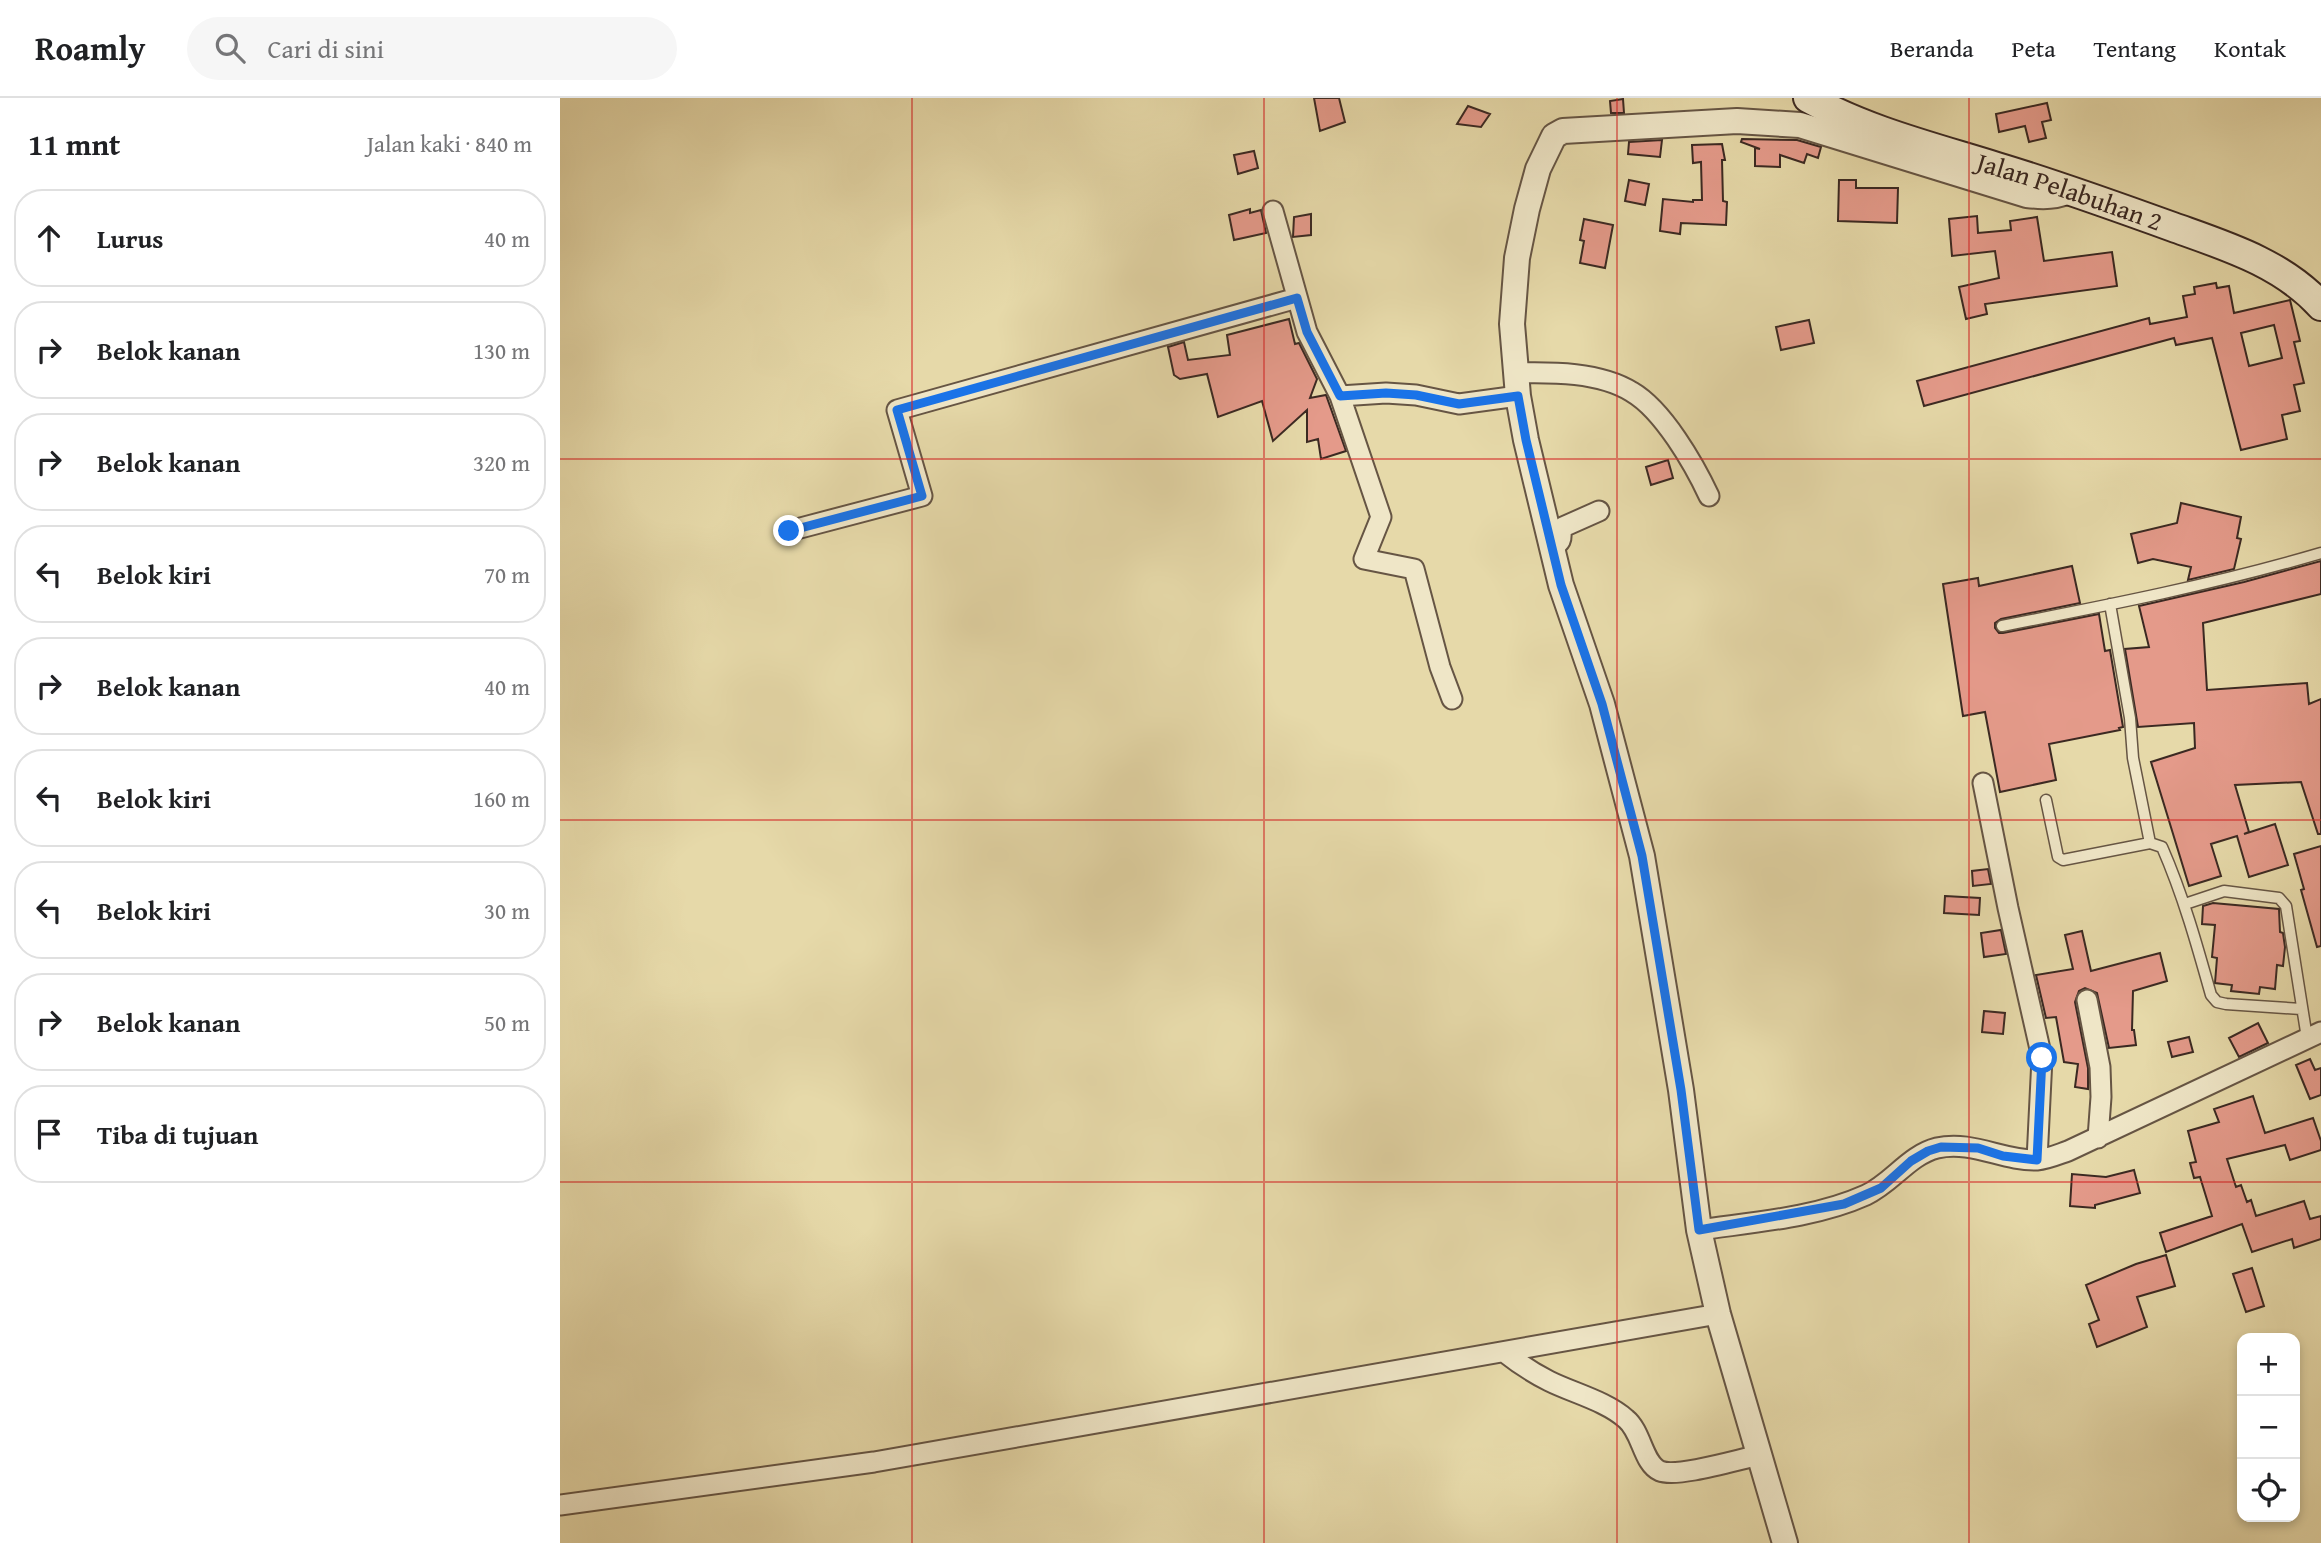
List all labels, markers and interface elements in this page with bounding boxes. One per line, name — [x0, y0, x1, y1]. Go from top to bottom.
search box — [187, 17, 677, 80]
text: Roamly — [35, 24, 145, 72]
icon: search — [211, 29, 249, 67]
text: Cari di sini — [267, 29, 384, 68]
text: Beranda — [1890, 31, 1974, 66]
text: Peta — [2012, 31, 2056, 66]
text: Tentang — [2094, 31, 2176, 66]
text: Kontak — [2214, 31, 2286, 66]
text: 11 mnt — [28, 122, 120, 166]
text: Jalan kaki · 840 m — [367, 127, 532, 160]
street label: Jalan Pelabuhan 2 — [1969, 141, 2168, 241]
icon: ahead — [30, 219, 68, 257]
text: Lurus — [97, 219, 163, 258]
text: 40 m — [484, 222, 530, 255]
icon: right — [30, 331, 68, 369]
text: Belok kanan — [97, 331, 240, 370]
text: 130 m — [473, 334, 530, 367]
icon: right — [30, 443, 68, 481]
text: Belok kanan — [97, 443, 240, 482]
text: 320 m — [473, 446, 530, 479]
route end — [773, 515, 804, 546]
icon: left — [30, 555, 68, 593]
text: Belok kiri — [97, 555, 211, 594]
text: 70 m — [484, 558, 530, 591]
icon: right — [30, 667, 68, 705]
text: Belok kanan — [97, 667, 240, 706]
text: 40 m — [484, 670, 530, 703]
icon: left — [30, 779, 68, 817]
text: Belok kiri — [97, 779, 211, 818]
text: 160 m — [473, 782, 530, 815]
icon: left — [30, 891, 68, 929]
text: Belok kiri — [97, 891, 211, 930]
text: 30 m — [484, 894, 530, 927]
icon: right — [30, 1003, 68, 1041]
text: Belok kanan — [97, 1003, 240, 1042]
text: 50 m — [484, 1006, 530, 1039]
route start — [2026, 1042, 2057, 1073]
icon: arrive — [30, 1115, 68, 1153]
text: Tiba di tujuan — [97, 1115, 258, 1154]
map controls — [2237, 1333, 2300, 1522]
button: + — [2237, 1333, 2300, 1396]
button: − — [2237, 1396, 2300, 1459]
button: locate — [2237, 1459, 2300, 1522]

